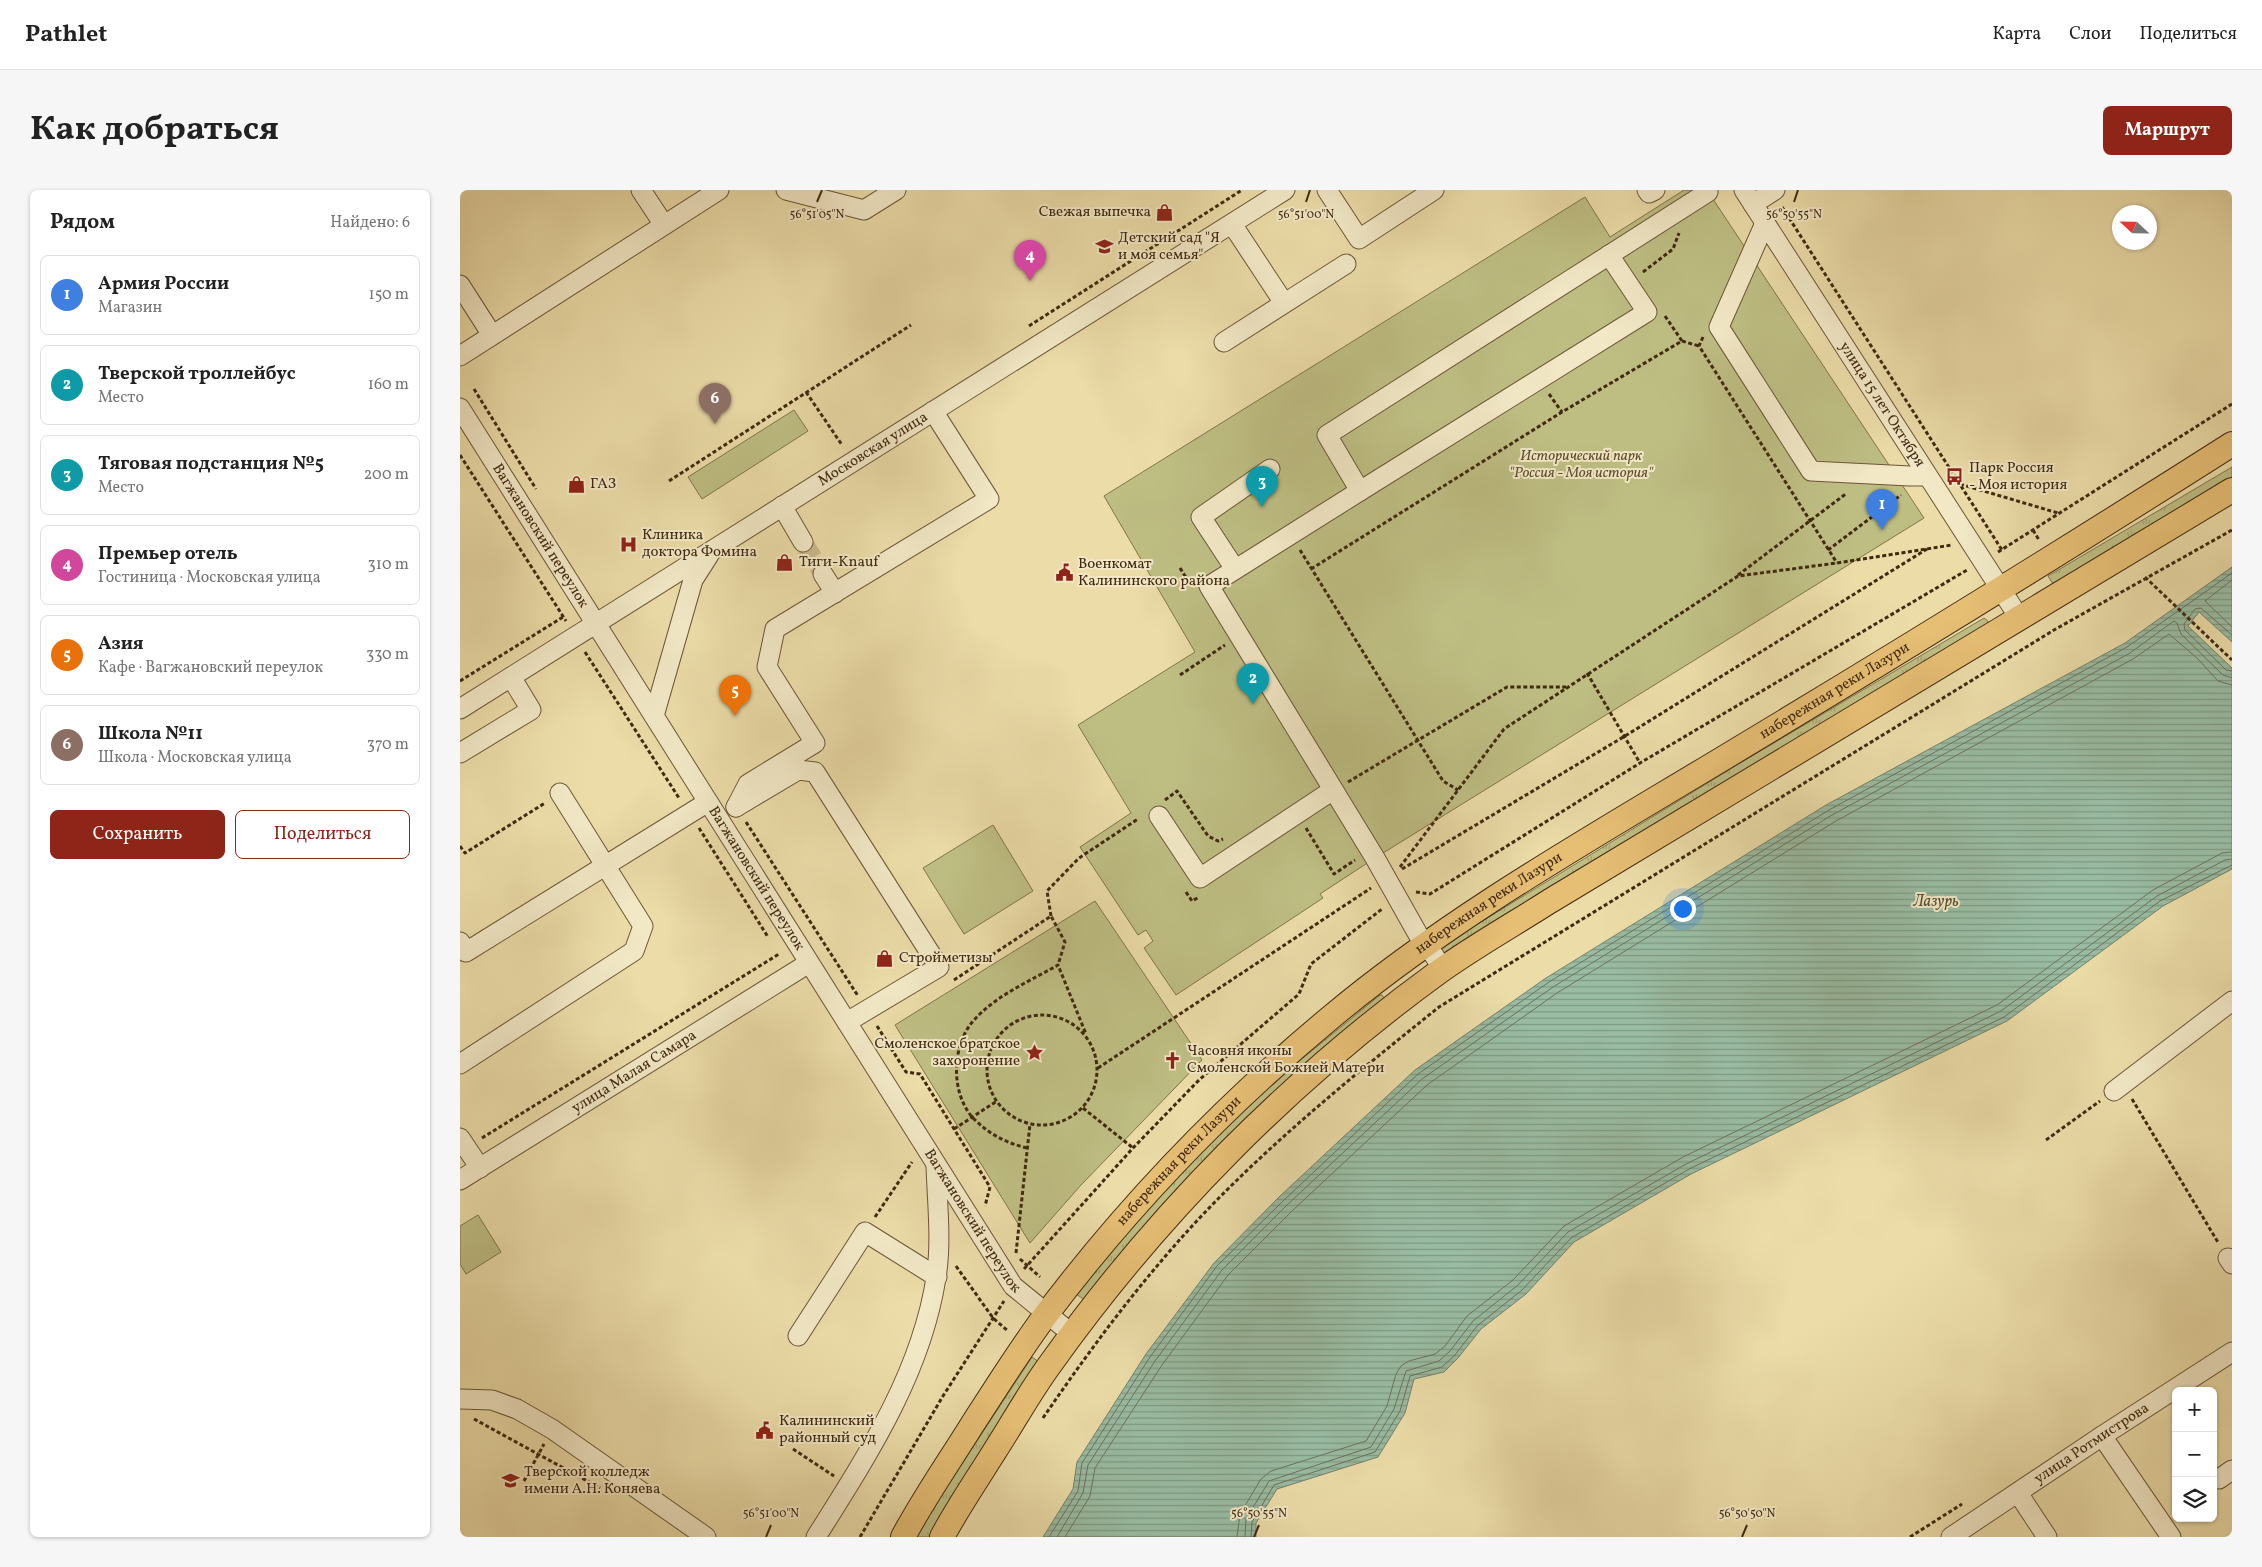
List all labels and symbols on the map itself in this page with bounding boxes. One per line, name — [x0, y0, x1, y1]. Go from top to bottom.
place label: Свежая выпечка — [1039, 202, 1151, 223]
shop icon: Свежая выпечка — [1155, 202, 1175, 222]
north arrow — [2112, 205, 2157, 250]
text: 56°51'05"N — [790, 207, 844, 223]
text: 56°51'00"N — [1278, 207, 1334, 223]
text: 56°50'55"N — [1766, 207, 1822, 223]
place label: Детский сад "Я и моя семья" — [1118, 228, 1220, 266]
school or university icon: Детский сад "Я и моя семья" — [1094, 237, 1114, 257]
pin: 4 — [1014, 240, 1046, 281]
street label: улица 15 лет Октября — [1834, 338, 1930, 471]
pin: 6 — [699, 383, 731, 424]
street label: Московская улица — [814, 407, 932, 492]
park label: Исторический парк "Россия - Моя история" — [1509, 446, 1654, 484]
place label: Парк Россия - Моя история — [1969, 458, 2067, 496]
street label: Вагжановский переулок — [487, 460, 594, 612]
pin: 3 — [1246, 466, 1278, 507]
bus stop icon: Парк Россия - Моя история — [1945, 467, 1965, 487]
shop icon: ГАЗ — [566, 474, 586, 494]
place label: ГАЗ — [590, 474, 616, 495]
pin: 1 — [1866, 489, 1898, 530]
place label: Клиника доктора Фомина — [642, 525, 757, 563]
hospital icon: Клиника доктора Фомина — [618, 534, 638, 554]
shop icon: Тиги-Knauf — [775, 552, 795, 572]
place label: Тиги-Knauf — [799, 552, 880, 573]
place label: Военкомат Калининского района — [1078, 554, 1230, 592]
public building icon: Военкомат Калининского района — [1054, 563, 1074, 583]
street label: набережная реки Лазури — [1755, 637, 1914, 745]
pin: 2 — [1237, 663, 1269, 704]
pin: 5 — [719, 675, 751, 716]
street label: Вагжановский переулок — [703, 802, 810, 955]
street label: набережная реки Лазури — [1411, 847, 1566, 959]
water label: Лазурь — [1912, 891, 1959, 913]
your location — [1670, 896, 1696, 922]
shop icon: Стройметизы — [875, 948, 895, 968]
place label: Стройметизы — [899, 948, 993, 969]
street label: улица Малая Самара — [568, 1025, 701, 1119]
place label: Смоленское братское захоронение — [875, 1034, 1020, 1072]
place label: Часовня иконы Смоленской Божией Матери — [1187, 1041, 1384, 1079]
place icon: Смоленское братское захоронение — [1024, 1043, 1044, 1063]
church icon: Часовня иконы Смоленской Божией Матери — [1163, 1050, 1183, 1070]
street label: набережная реки Лазури — [1112, 1091, 1246, 1230]
street label: Вагжановский переулок — [919, 1145, 1025, 1298]
street label: улица Ротмистрова — [2030, 1398, 2153, 1489]
place label: Калининский районный суд — [779, 1411, 877, 1449]
public building icon: Калининский районный суд — [755, 1420, 775, 1440]
place label: Тверской колледж имени А.Н. Коняева — [524, 1462, 660, 1500]
school or university icon: Тверской колледж имени А.Н. Коняева — [500, 1471, 520, 1491]
text: 56°51'00"N — [743, 1506, 799, 1522]
text: 56°50'55"N — [1231, 1506, 1287, 1522]
text: 56°50'50"N — [1719, 1506, 1775, 1522]

